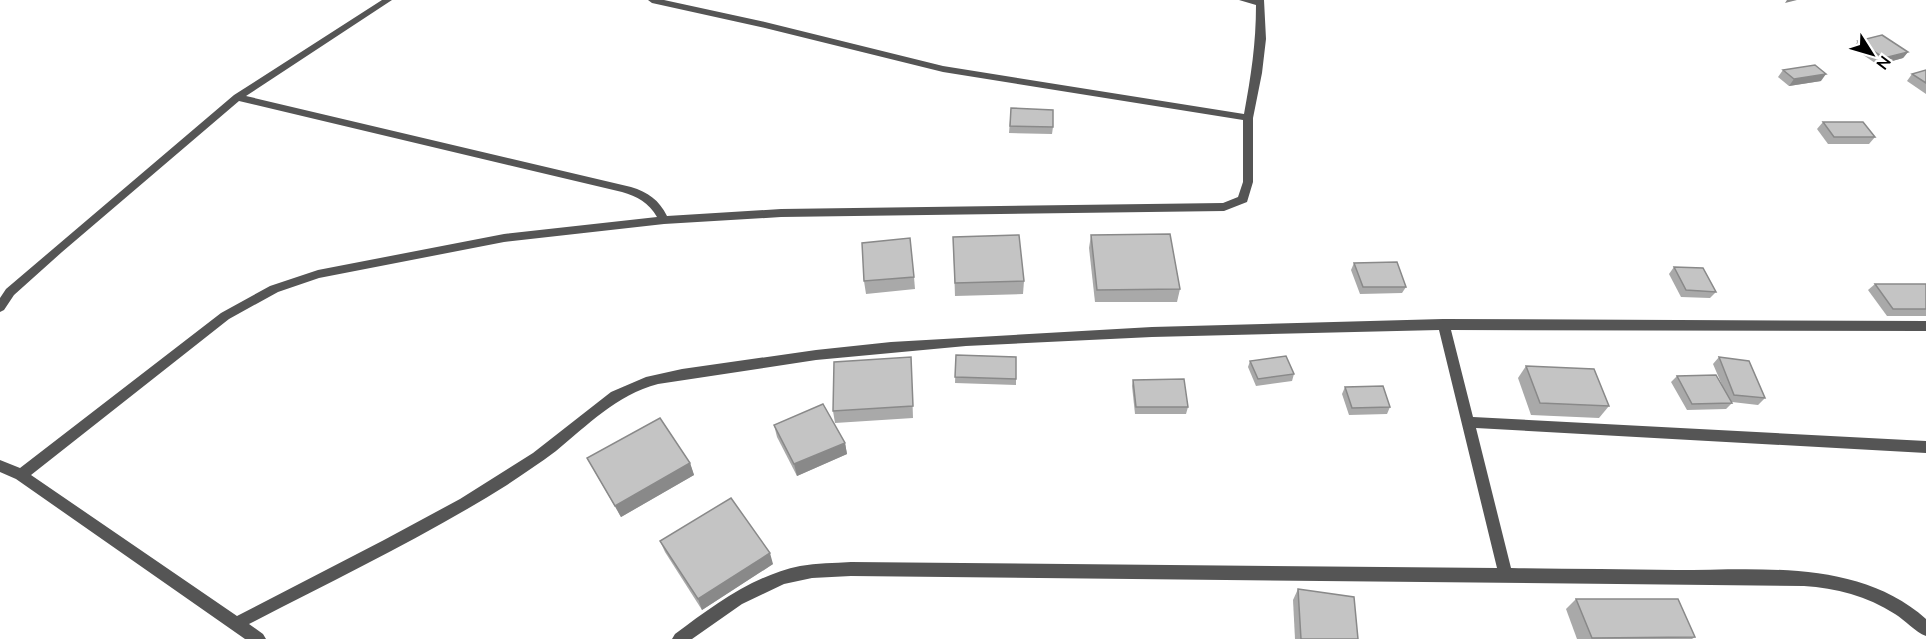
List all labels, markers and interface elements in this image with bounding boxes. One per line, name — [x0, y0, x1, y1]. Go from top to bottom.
north arrow — [1842, 24, 1902, 84]
text: N — [1872, 52, 1896, 74]

